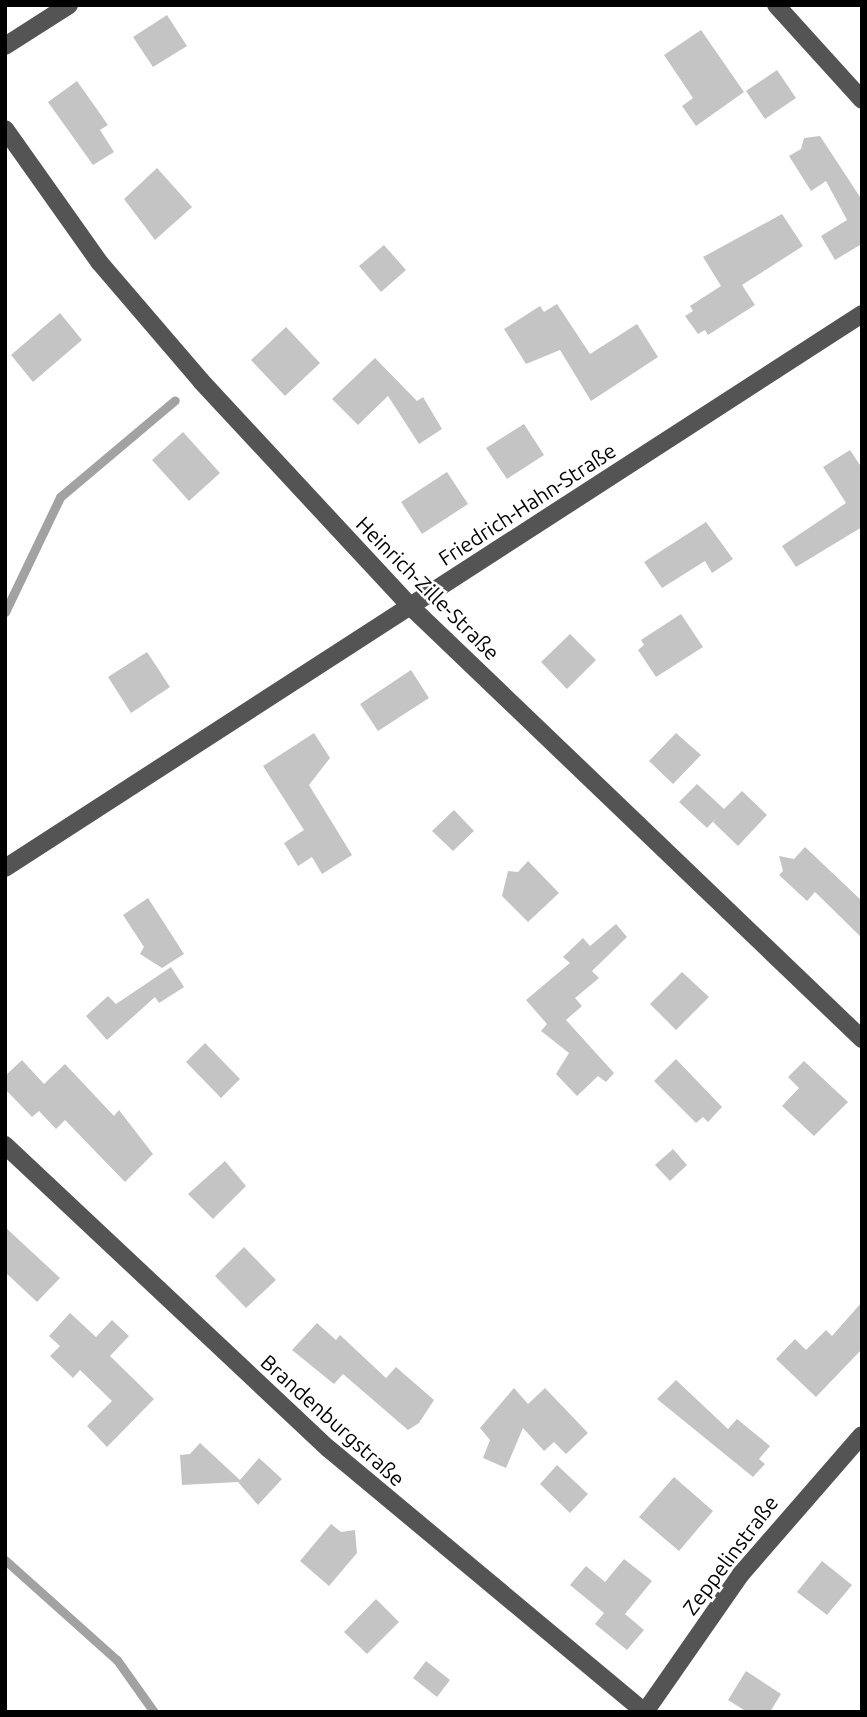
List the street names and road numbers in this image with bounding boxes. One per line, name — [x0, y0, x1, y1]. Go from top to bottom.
street label: Friedrich-Hahn-Straße — [434, 437, 620, 571]
street label: Heinrich-Zille-Straße — [351, 511, 505, 665]
street label: Brandenburgstraße — [256, 1349, 410, 1491]
street label: Zeppelinstraße — [677, 1490, 783, 1620]

